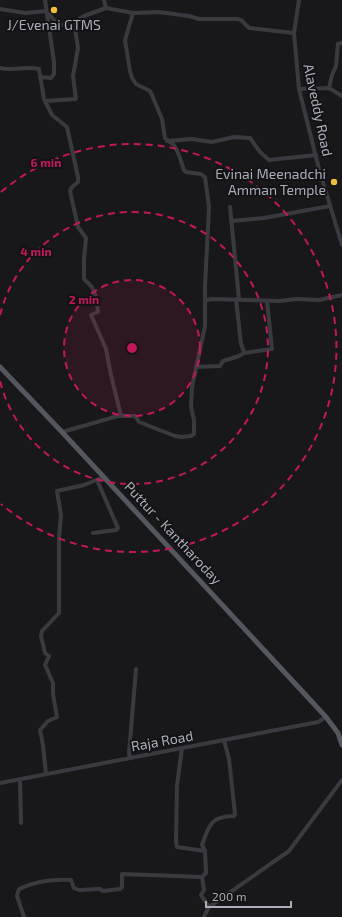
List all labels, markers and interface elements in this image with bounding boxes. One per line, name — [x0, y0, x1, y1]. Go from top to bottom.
marker: J/Evenai GTMS — [49, 5, 59, 15]
place label: J/Evenai GTMS — [7, 16, 101, 33]
street label: Alaveddy Road — [300, 62, 337, 158]
text: 6 min — [31, 155, 61, 169]
place label: Evinai Meenadchi Amman Temple — [215, 165, 326, 198]
marker: Evinai Meenadchi Amman Temple — [329, 177, 339, 187]
text: 4 min — [20, 244, 52, 258]
text: 2 min — [69, 292, 99, 306]
centre of rings — [125, 341, 139, 355]
street label: Puttur - Kantharoday — [121, 478, 226, 588]
street label: Raja Road — [129, 727, 194, 754]
scale bar — [206, 883, 291, 909]
text: 200 m — [212, 889, 246, 903]

